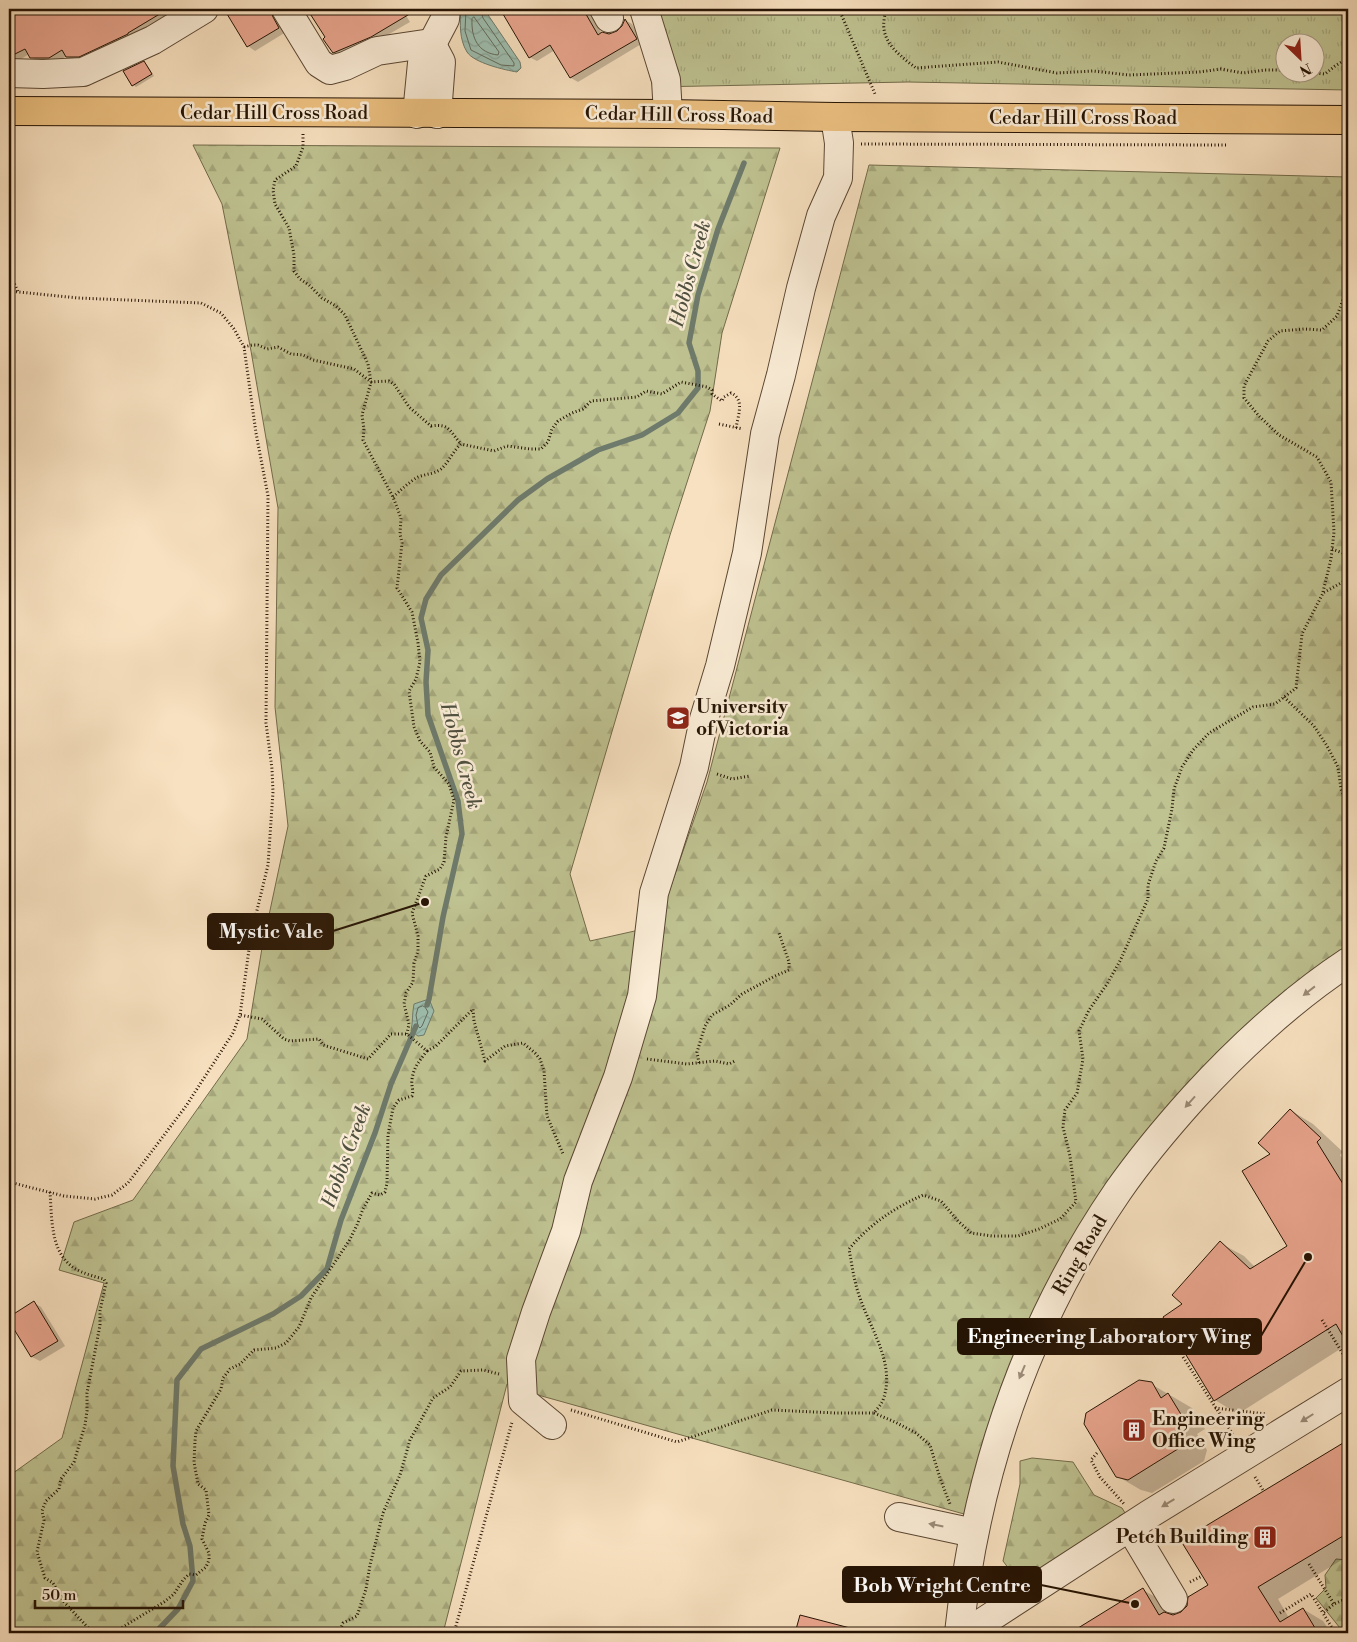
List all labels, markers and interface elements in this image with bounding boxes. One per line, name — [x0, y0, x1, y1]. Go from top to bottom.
north arrow — [1274, 32, 1324, 82]
text: N — [1296, 58, 1314, 79]
street label: Cedar Hill Cross Road — [180, 101, 368, 125]
street label: Cedar Hill Cross Road — [585, 101, 773, 129]
street label: Cedar Hill Cross Road — [989, 106, 1177, 130]
water label: Hobbs Creek — [665, 218, 717, 331]
place label: University of Victoria — [696, 695, 790, 741]
water label: Hobbs Creek — [434, 699, 486, 812]
school or university icon: University of Victoria — [665, 705, 691, 731]
callout: Mystic Vale — [208, 914, 333, 949]
text: Mystic Vale — [219, 920, 324, 945]
one-way arrow — [1303, 986, 1316, 997]
one-way arrow — [1185, 1095, 1196, 1108]
water label: Hobbs Creek — [316, 1100, 377, 1213]
street label: Ring Road — [1047, 1210, 1113, 1299]
callout: Engineering Laboratory Wing — [958, 1319, 1261, 1354]
text: Engineering Laboratory Wing — [967, 1325, 1251, 1350]
one-way arrow — [1018, 1365, 1026, 1379]
place label: Engineering Office Wing — [1152, 1407, 1265, 1453]
one-way arrow — [1300, 1413, 1313, 1422]
building icon: Engineering Office Wing — [1121, 1417, 1147, 1443]
one-way arrow — [1162, 1498, 1175, 1507]
one-way arrow — [928, 1520, 944, 1528]
building icon: Petch Building — [1252, 1524, 1278, 1550]
place label: Petch Building — [1116, 1525, 1249, 1549]
callout: Bob Wright Centre — [843, 1567, 1041, 1602]
text: Bob Wright Centre — [853, 1574, 1031, 1599]
scale bar — [35, 1577, 182, 1609]
text: 50 m — [42, 1586, 76, 1605]

